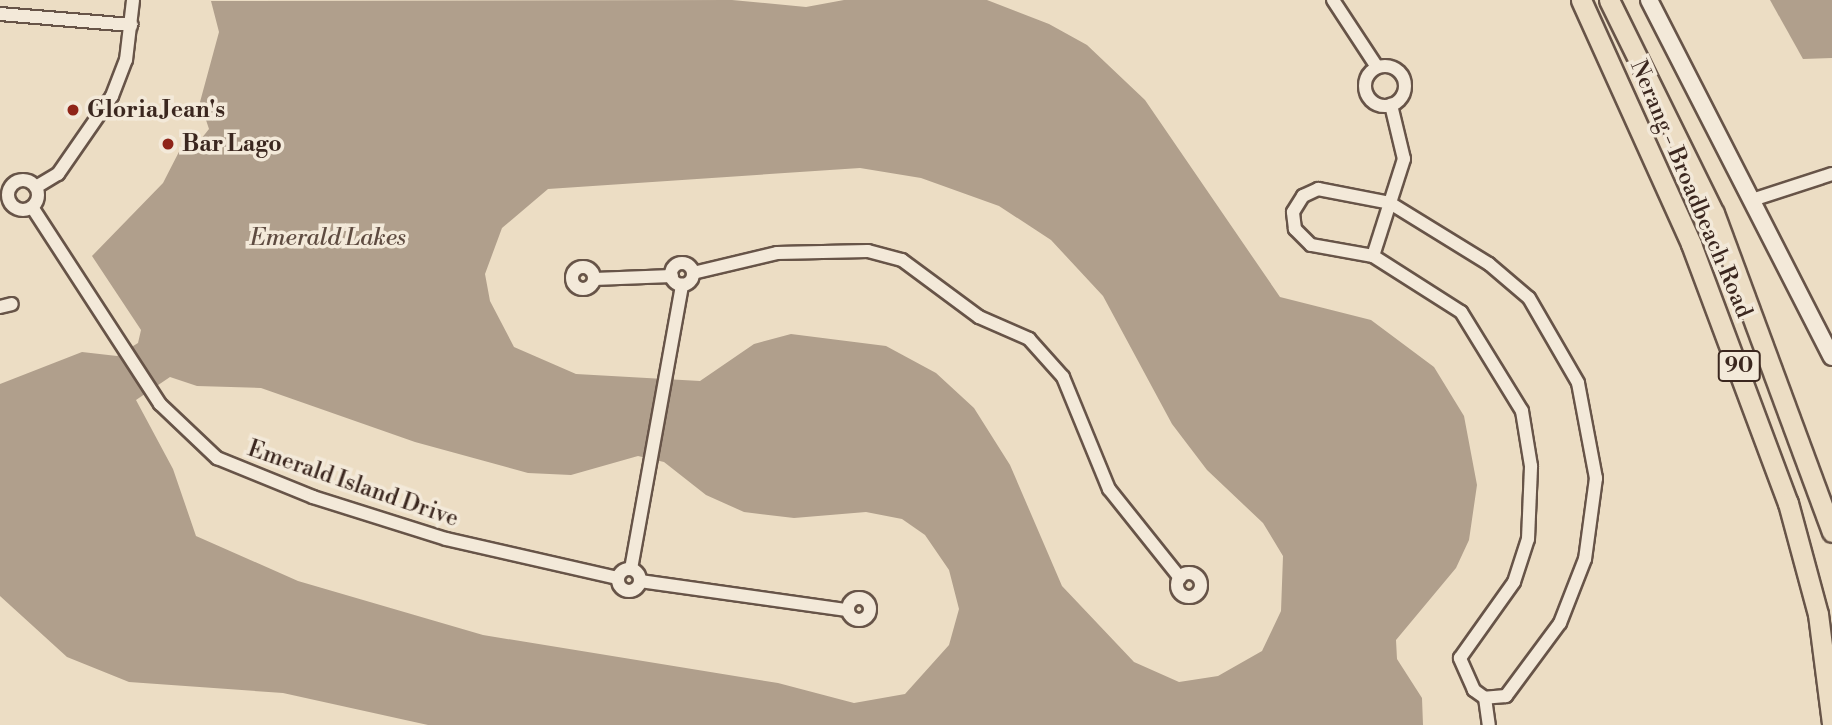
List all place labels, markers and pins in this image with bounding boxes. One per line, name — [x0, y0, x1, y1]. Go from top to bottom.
place label: Gloria Jean's — [87, 96, 225, 124]
marker: Gloria Jean's — [65, 102, 81, 118]
place label: Bar Lago — [182, 130, 282, 158]
marker: Bar Lago — [160, 136, 176, 152]

